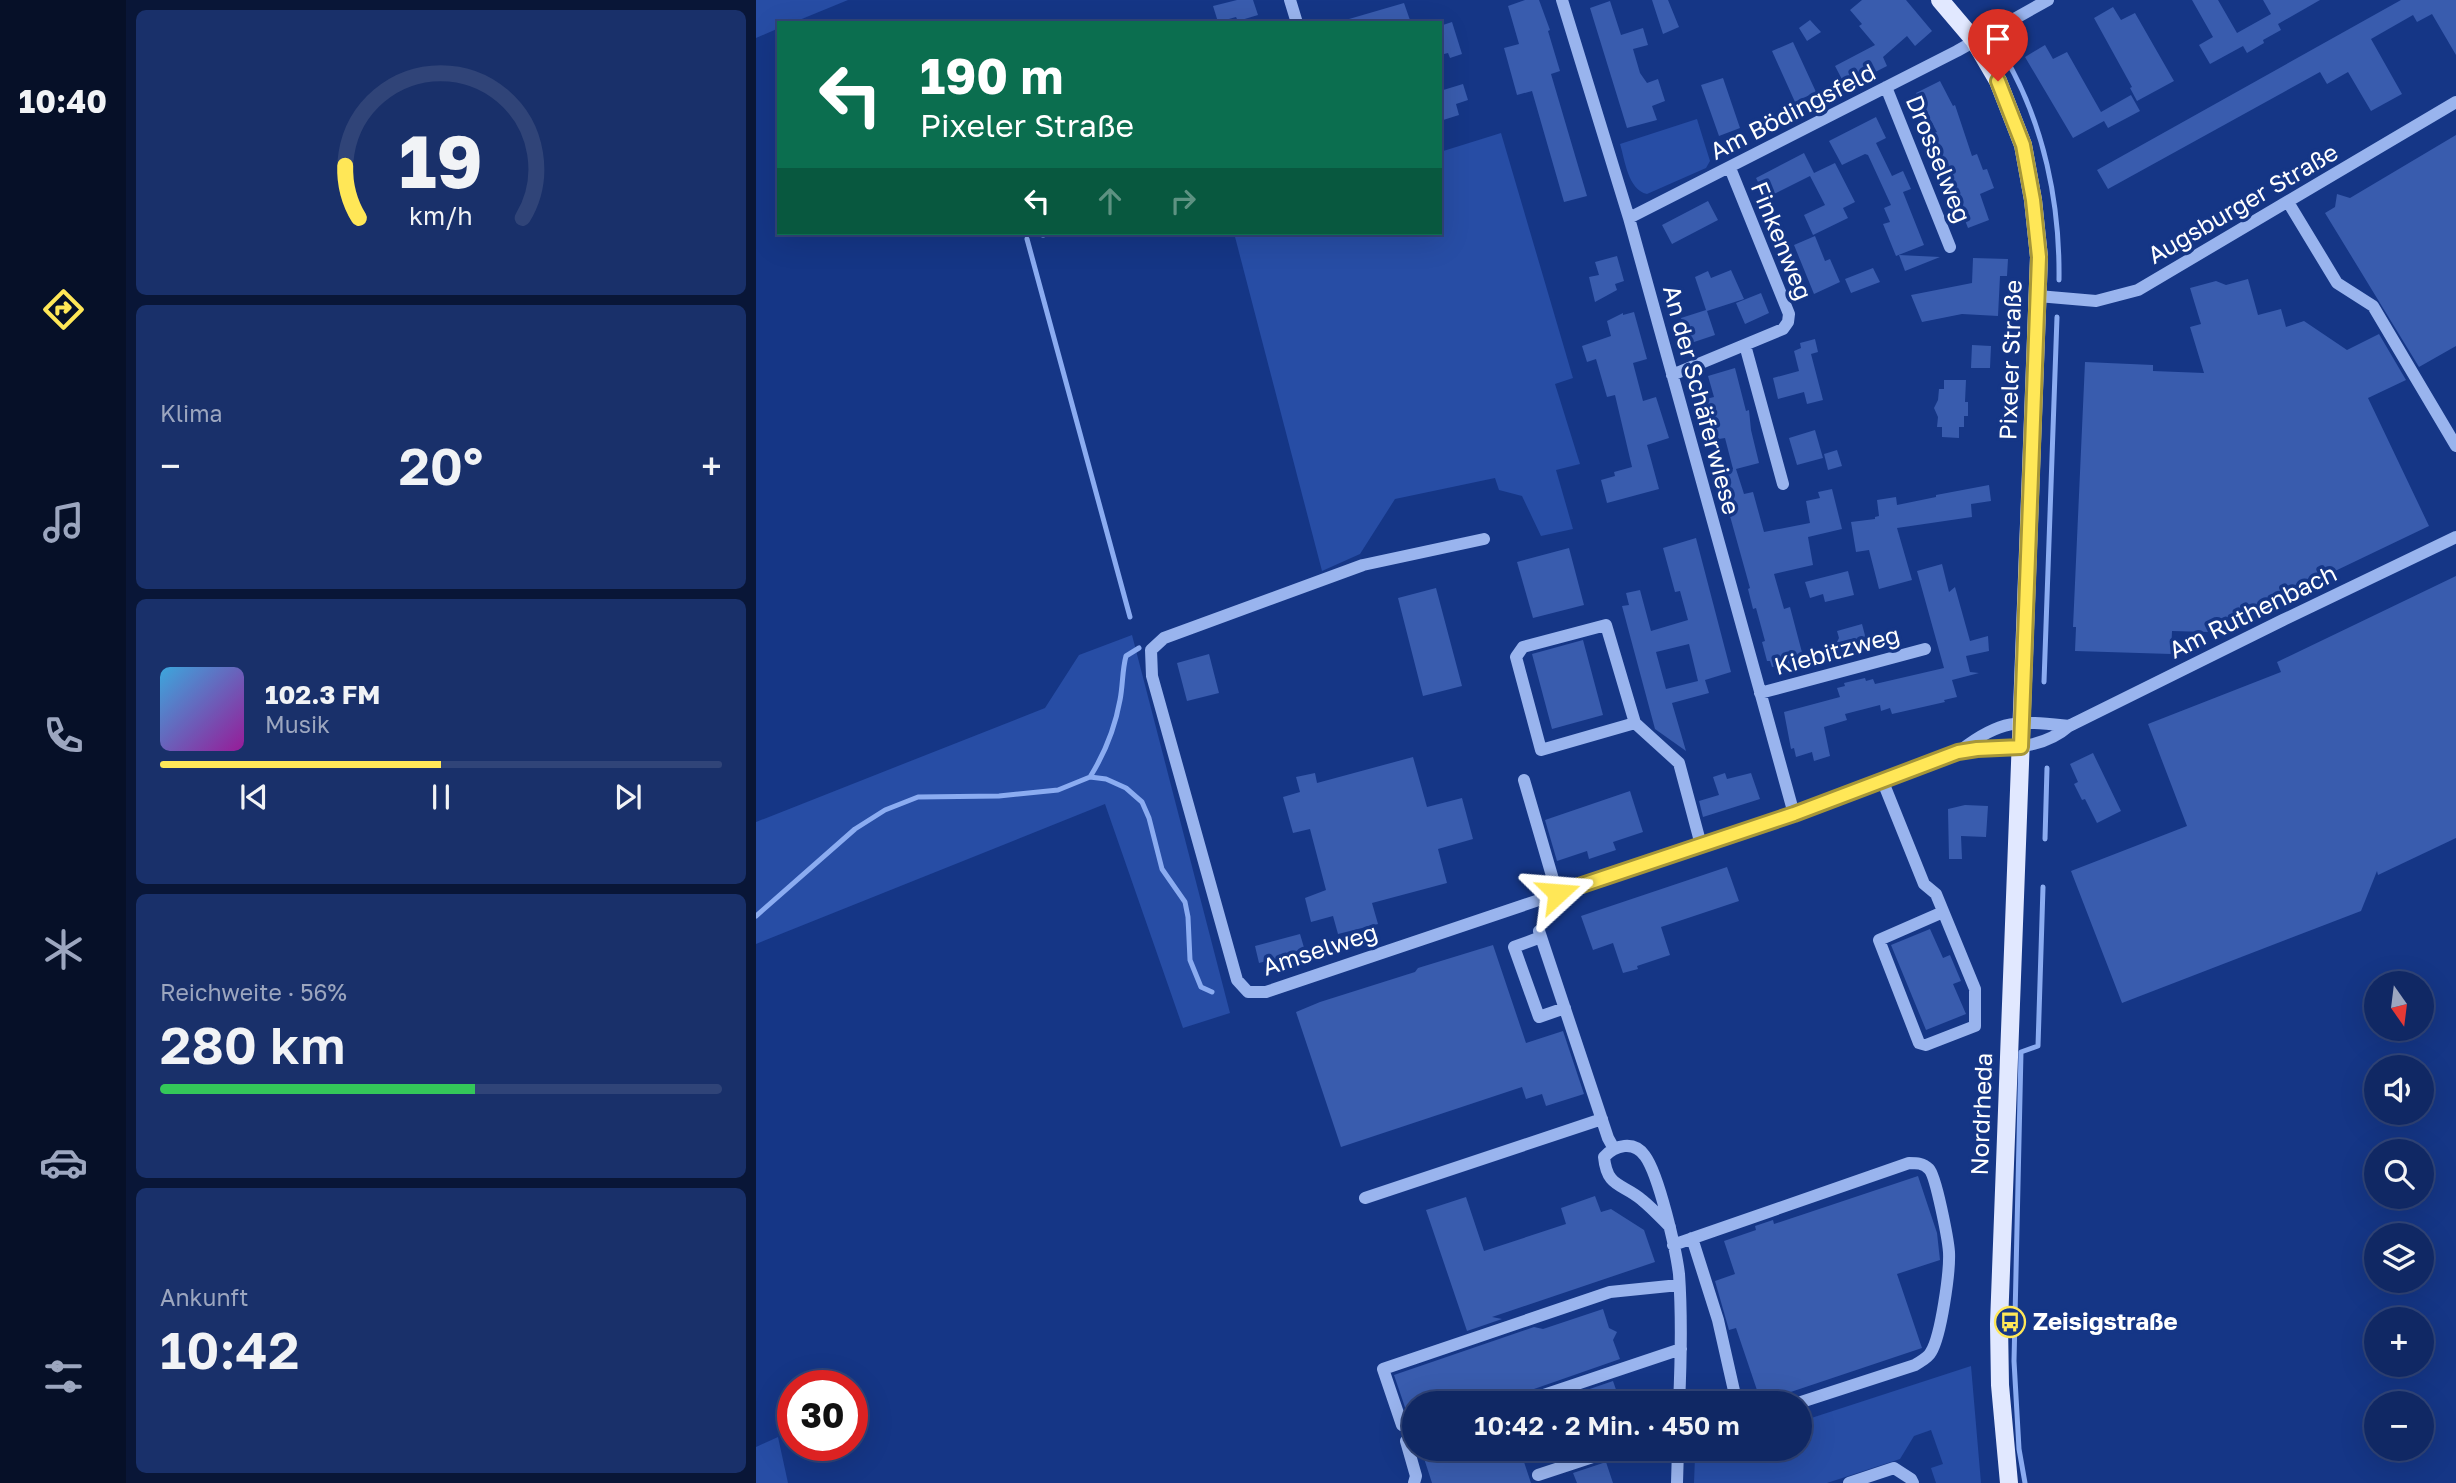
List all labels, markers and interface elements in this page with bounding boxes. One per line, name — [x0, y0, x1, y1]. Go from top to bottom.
pin — [1968, 9, 2028, 81]
icon: arrive — [1979, 20, 2017, 58]
text: 190 m — [920, 46, 1063, 105]
icon: left — [805, 49, 896, 140]
street label: Am Bödingsfeld — [1705, 56, 1880, 165]
text: 10:40 — [19, 82, 107, 120]
street label: Drosselweg — [1901, 90, 1978, 226]
text: Pixeler Straße — [920, 106, 1134, 144]
text: 19 — [399, 118, 483, 205]
street label: Augsburger Straße — [2142, 136, 2343, 269]
street label: Finkenweg — [1746, 177, 1819, 304]
icon: left — [1018, 182, 1056, 220]
icon: ahead — [1091, 182, 1129, 220]
icon: right — [1164, 182, 1202, 220]
text: km/h — [409, 200, 473, 231]
street label: Pixeler Straße — [1992, 279, 2027, 441]
street label: An der Schäferwiese — [1658, 282, 1747, 518]
icon: directions — [39, 285, 88, 334]
text: Klima — [160, 399, 223, 427]
text: 20° — [399, 434, 483, 496]
text: − — [160, 443, 181, 488]
text: + — [701, 443, 722, 488]
icon: music — [39, 498, 88, 547]
street label: Am Ruthenbach — [2164, 558, 2341, 664]
street label: Kiebitzweg — [1771, 619, 1902, 680]
text: 102.3 FM — [265, 679, 380, 710]
text: Musik — [265, 710, 330, 738]
icon: phone — [39, 711, 88, 760]
icon: previous — [235, 778, 273, 816]
icon: pause — [422, 778, 460, 816]
icon: next — [609, 778, 647, 816]
position arrow — [1521, 856, 1595, 930]
street label: Amselweg — [1258, 916, 1381, 981]
icon: climate — [39, 925, 88, 974]
north arrow — [2364, 971, 2434, 1041]
map controls — [2364, 971, 2434, 1461]
text: Reichweite · 56% — [160, 978, 347, 1006]
text: 280 km — [160, 1013, 345, 1075]
street label: Nordrheda — [1964, 1052, 1997, 1176]
button: sound — [2364, 1055, 2434, 1125]
icon: car — [39, 1138, 88, 1187]
button: search — [2364, 1139, 2434, 1209]
button: layers — [2364, 1223, 2434, 1293]
text: Ankunft — [160, 1283, 248, 1311]
bus stop icon: Zeisigstraße — [1993, 1305, 2027, 1339]
place label: Zeisigstraße — [2033, 1306, 2178, 1335]
button: + — [2364, 1307, 2434, 1377]
text: 10:42 — [160, 1318, 299, 1380]
icon: filters — [39, 1352, 88, 1401]
speed limit sign: 30 — [777, 1370, 868, 1461]
button: − — [2364, 1391, 2434, 1461]
text: 10:42 · 2 Min. · 450 m — [1474, 1410, 1740, 1441]

